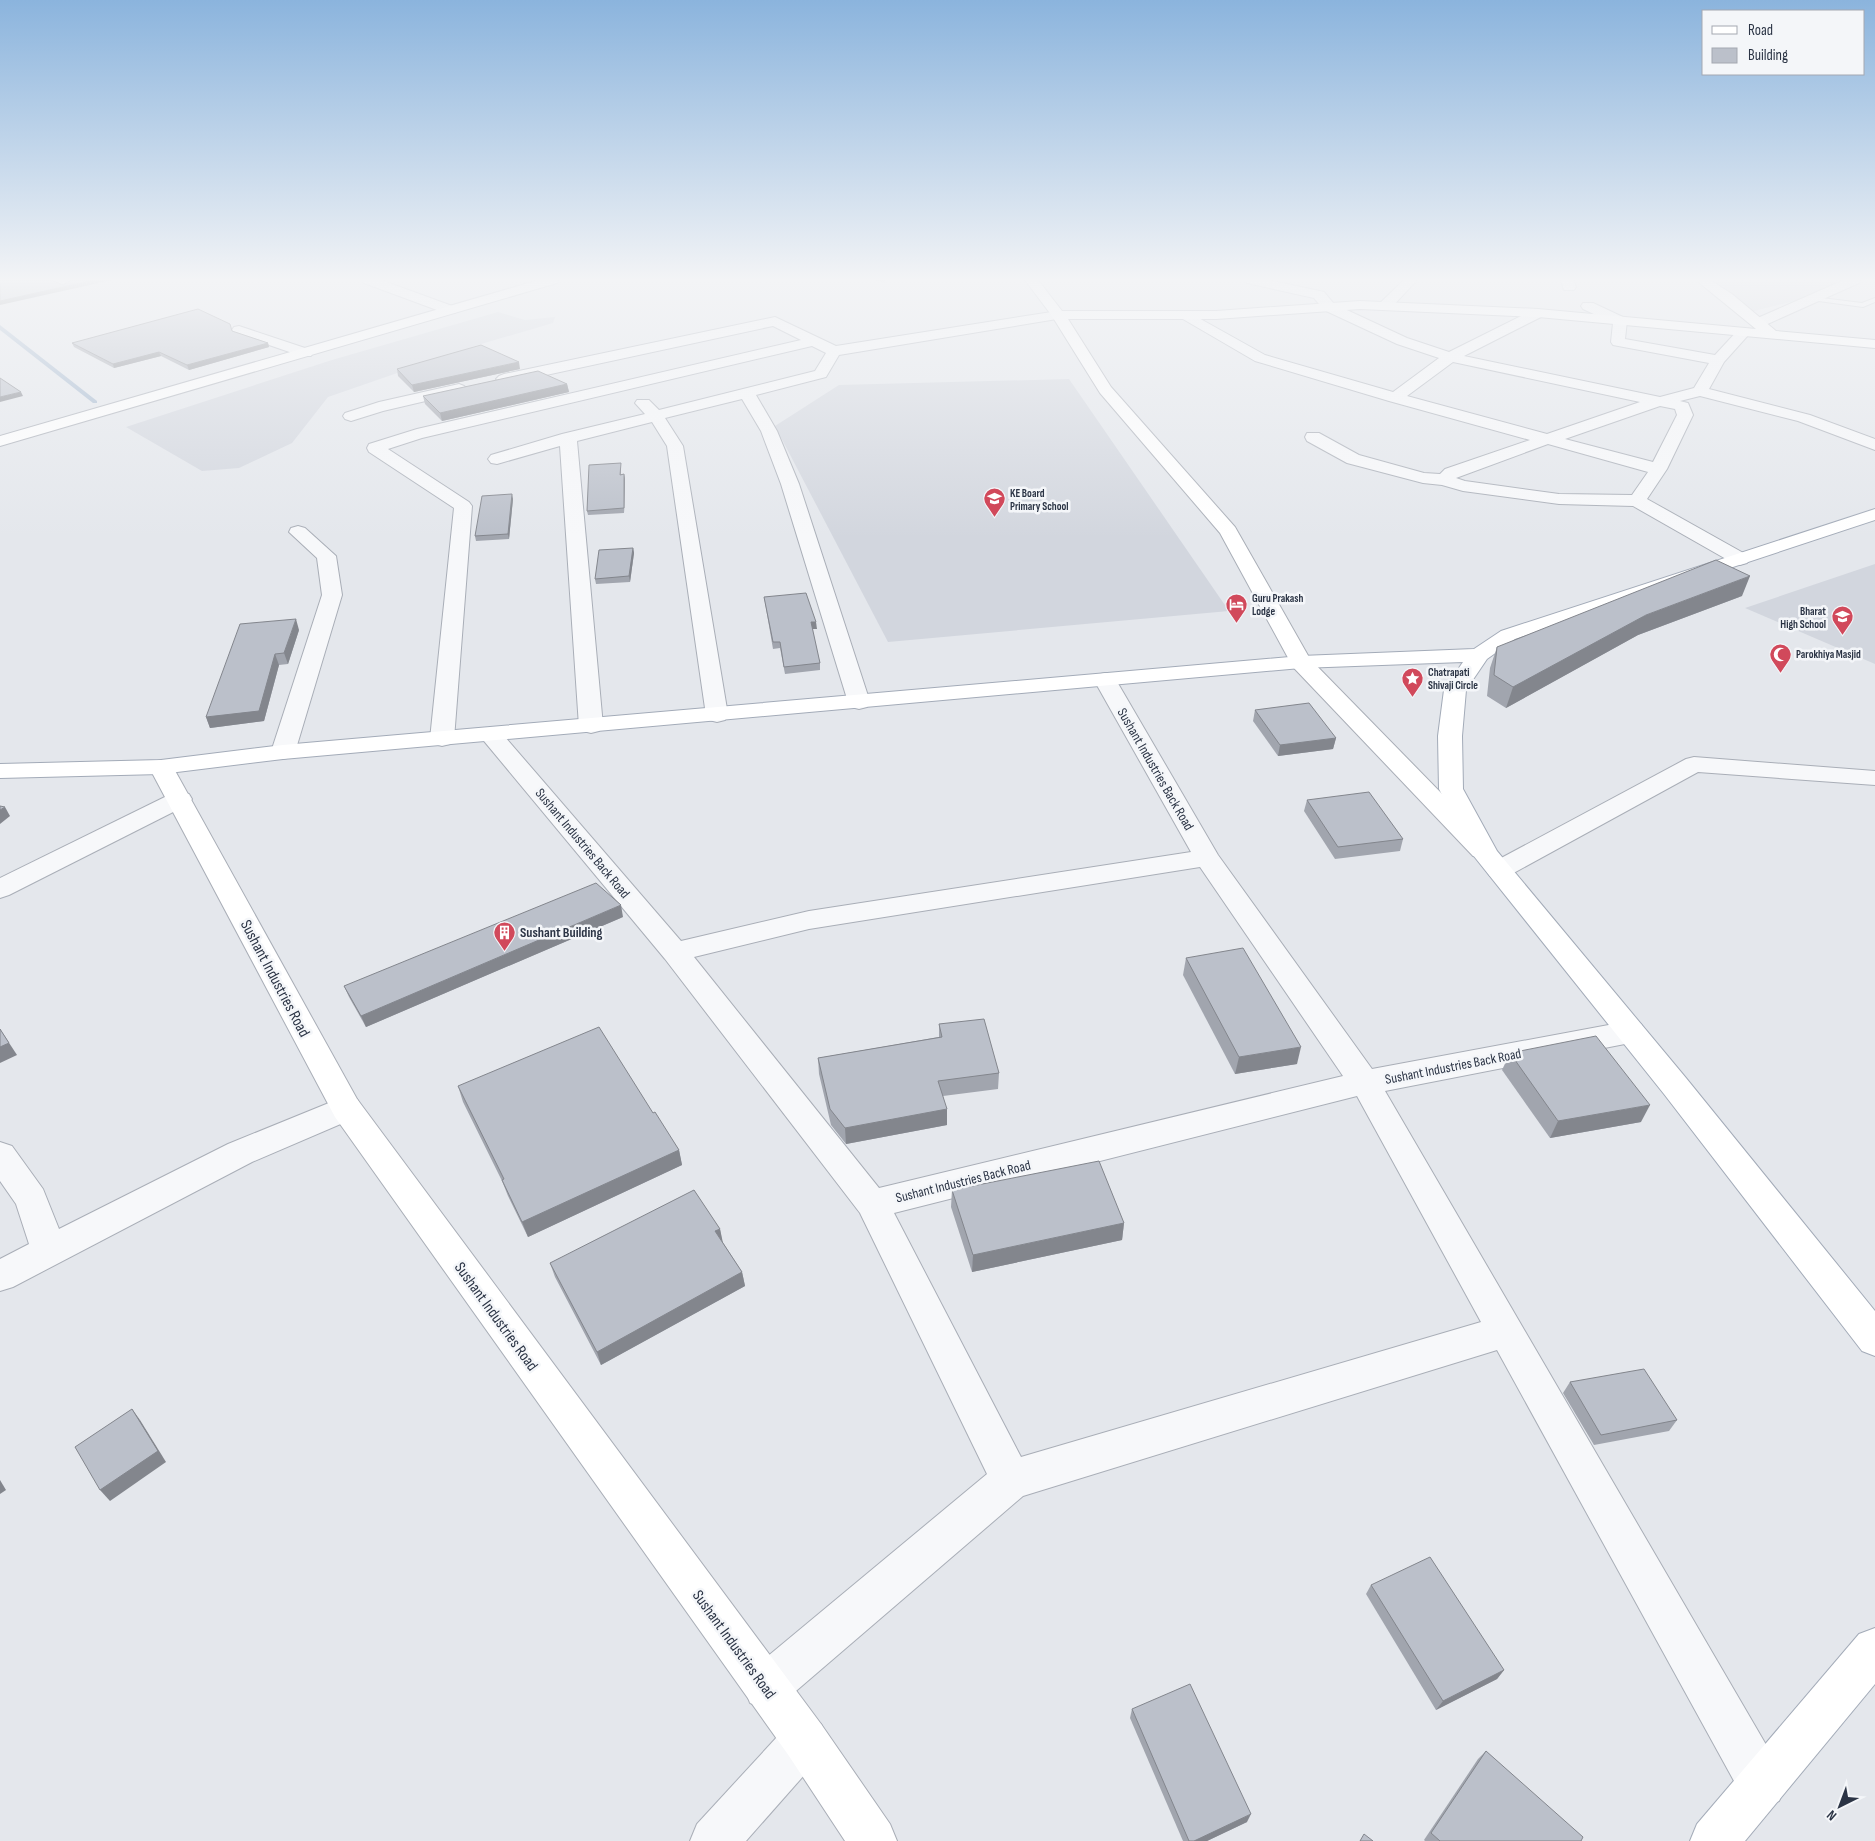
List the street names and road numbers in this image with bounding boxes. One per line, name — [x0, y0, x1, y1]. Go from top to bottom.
street label: Sushant Industries Back Road — [1114, 705, 1198, 834]
street label: Sushant Industries Back Road — [532, 785, 634, 902]
street label: Sushant Industries Road — [236, 917, 314, 1040]
street label: Sushant Industries Back Road — [1384, 1045, 1523, 1088]
street label: Sushant Industries Back Road — [894, 1156, 1032, 1206]
street label: Sushant Industries Road — [450, 1259, 542, 1375]
street label: Sushant Industries Road — [688, 1587, 780, 1703]

